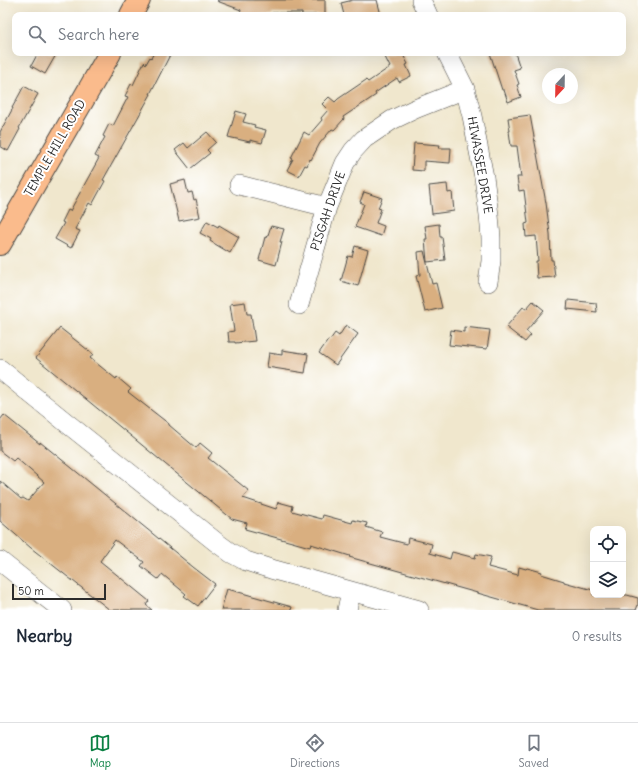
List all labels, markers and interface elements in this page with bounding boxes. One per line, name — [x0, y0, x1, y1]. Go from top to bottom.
search box — [12, 12, 626, 56]
icon: search — [26, 23, 48, 45]
text: Search here — [58, 25, 139, 44]
north arrow — [542, 68, 578, 104]
street label: TEMPLE HILL ROAD — [21, 97, 88, 199]
street label: HIWASSEE DRIVE — [465, 115, 496, 215]
street label: PISGAH DRIVE — [307, 169, 348, 252]
map controls — [590, 526, 626, 598]
button: locate — [590, 526, 626, 562]
button: layers — [590, 562, 626, 598]
scale bar — [12, 582, 106, 601]
text: 50 m — [18, 584, 44, 598]
text: Nearby — [16, 625, 72, 647]
text: 0 results — [572, 628, 622, 645]
tab: Map — [89, 732, 111, 770]
tab: Directions — [290, 732, 340, 770]
tab: Saved — [518, 732, 549, 770]

